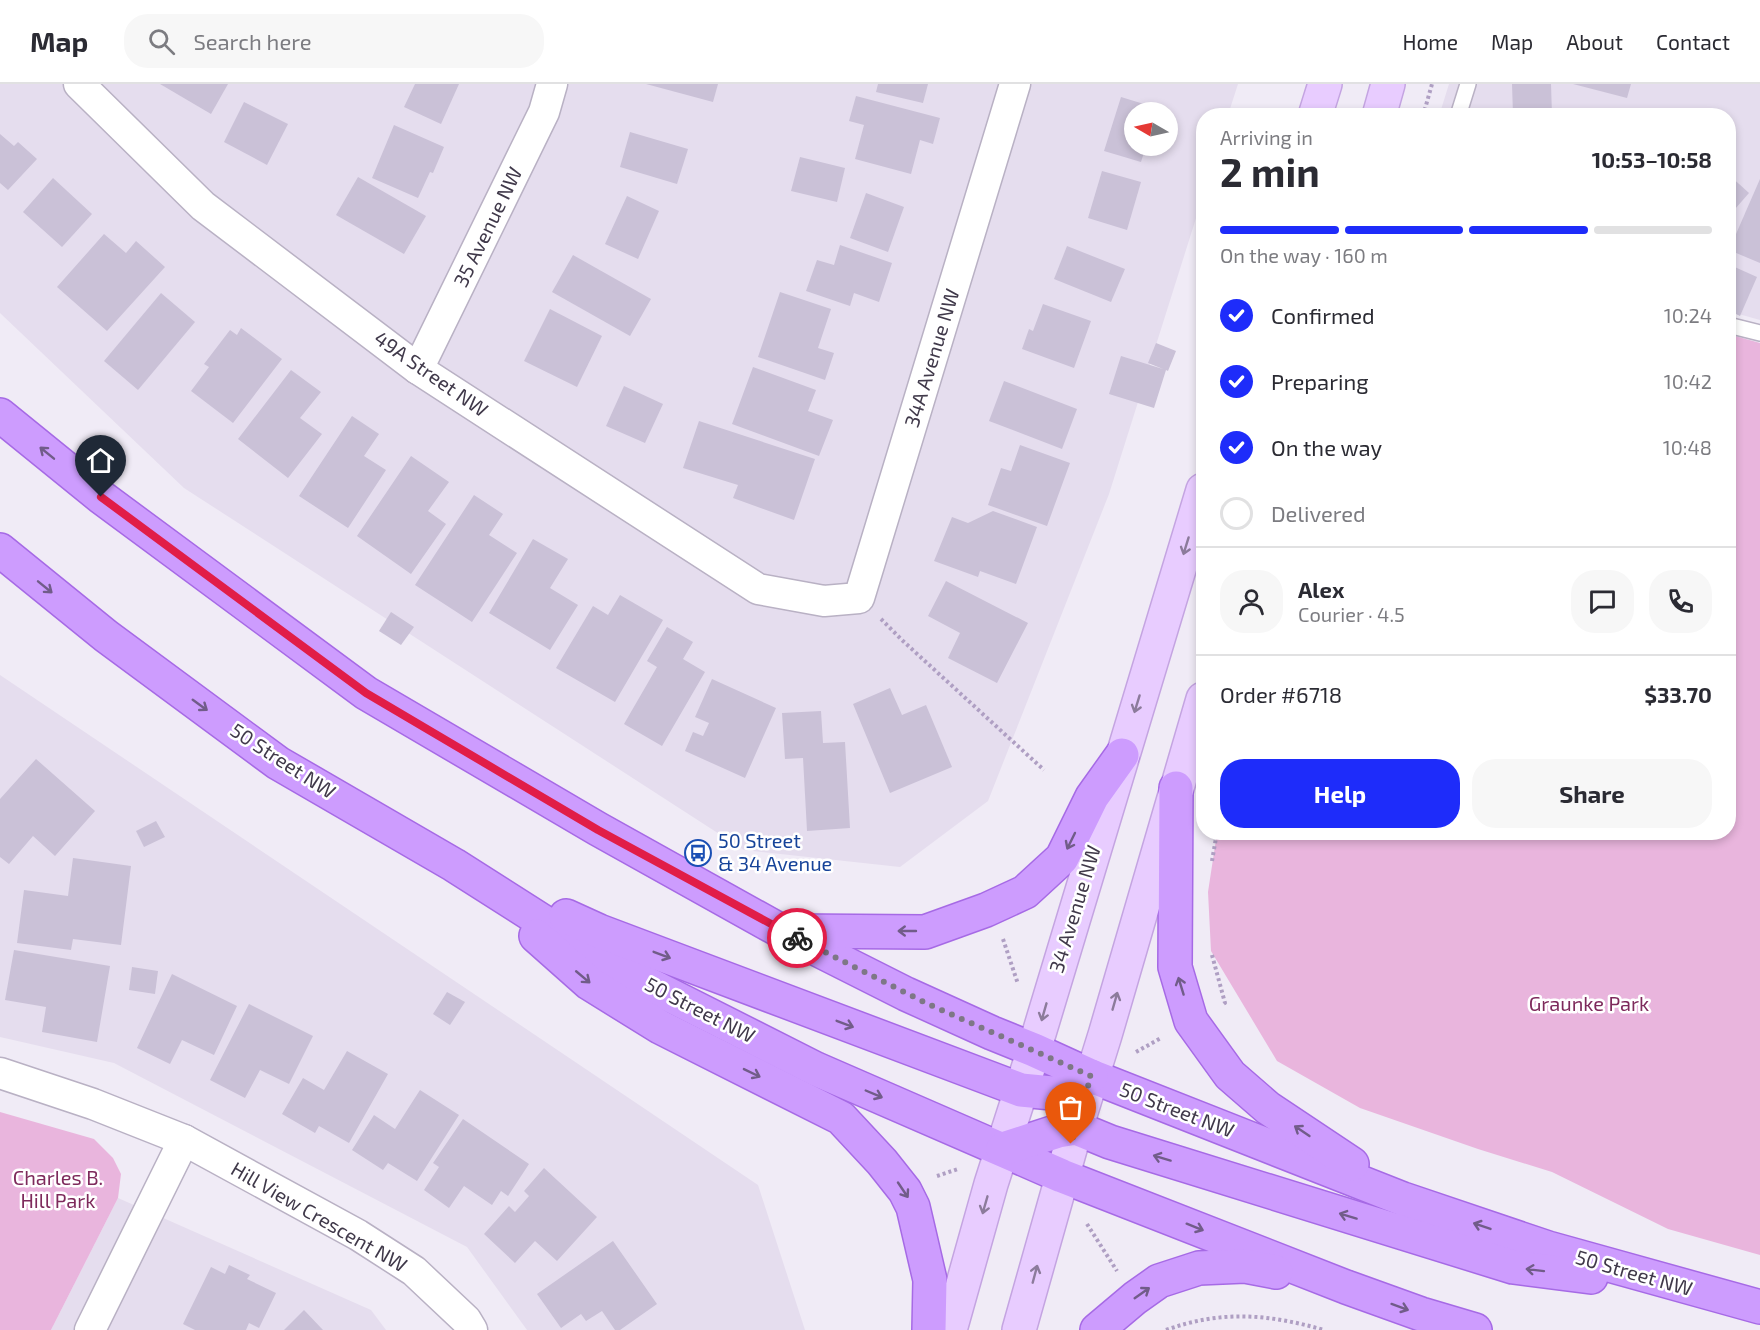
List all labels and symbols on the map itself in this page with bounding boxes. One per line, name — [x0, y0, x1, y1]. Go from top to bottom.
north arrow — [1124, 102, 1178, 156]
street label: 35 Avenue NW — [448, 163, 526, 290]
street label: 34A Avenue NW — [899, 285, 964, 430]
street label: 49A Street NW — [370, 325, 493, 421]
pin — [75, 435, 126, 497]
one-way arrow — [40, 446, 55, 460]
one-way arrow — [1180, 536, 1191, 555]
one-way arrow — [37, 580, 53, 593]
one-way arrow — [1131, 694, 1142, 713]
one-way arrow — [192, 699, 208, 712]
street label: 50 Street NW — [227, 717, 341, 803]
place label: 50 Street & 34 Avenue — [718, 828, 832, 875]
one-way arrow — [1064, 831, 1076, 849]
bus stop icon: 50 Street & 34 Avenue — [683, 838, 713, 868]
street label: 34 Avenue NW — [1043, 842, 1105, 975]
courier — [767, 908, 827, 968]
one-way arrow — [898, 925, 918, 937]
one-way arrow — [653, 950, 671, 961]
one-way arrow — [575, 971, 591, 984]
street label: 50 Street NW — [641, 971, 760, 1047]
one-way arrow — [1175, 977, 1186, 996]
one-way arrow — [1110, 991, 1121, 1010]
park label: Graunke Park — [1529, 991, 1649, 1015]
one-way arrow — [1038, 1002, 1049, 1021]
one-way arrow — [835, 1019, 853, 1030]
one-way arrow — [743, 1068, 761, 1079]
street label: 50 Street NW — [1117, 1076, 1238, 1142]
pin — [1045, 1082, 1096, 1144]
one-way arrow — [864, 1089, 882, 1100]
one-way arrow — [1295, 1125, 1311, 1137]
one-way arrow — [1153, 1152, 1172, 1163]
street label: Hill View Crescent NW — [227, 1156, 412, 1276]
park label: Charles B. Hill Park — [13, 1165, 103, 1212]
one-way arrow — [898, 1181, 910, 1198]
one-way arrow — [979, 1195, 990, 1214]
one-way arrow — [1339, 1210, 1358, 1221]
one-way arrow — [1473, 1219, 1492, 1230]
one-way arrow — [1186, 1222, 1204, 1233]
street label: 50 Street NW — [1573, 1244, 1695, 1300]
one-way arrow — [1029, 1264, 1041, 1283]
one-way arrow — [1526, 1265, 1545, 1276]
one-way arrow — [1134, 1287, 1150, 1299]
one-way arrow — [1391, 1302, 1409, 1313]

